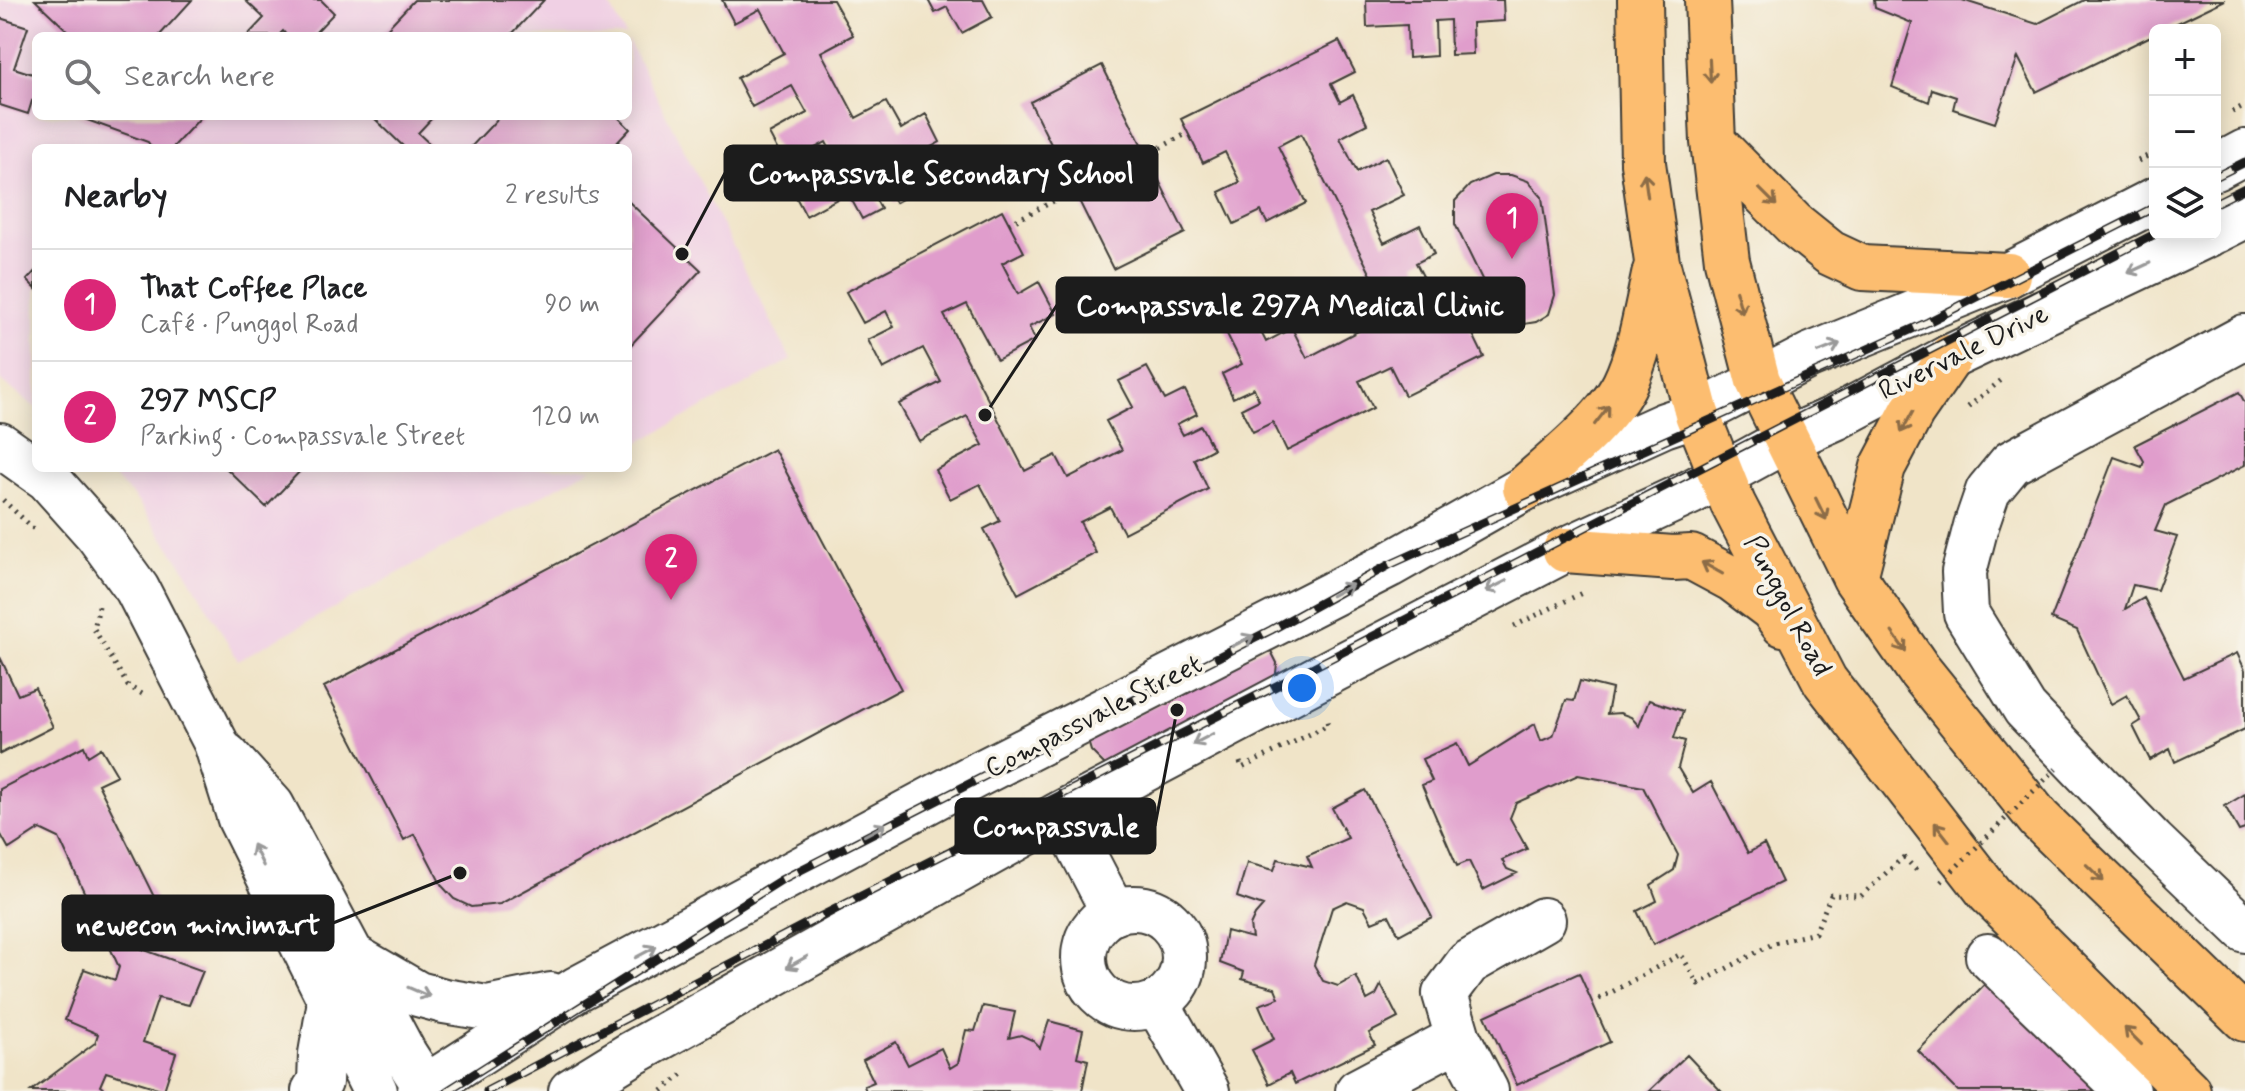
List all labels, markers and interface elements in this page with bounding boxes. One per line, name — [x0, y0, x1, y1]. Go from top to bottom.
map controls — [2149, 24, 2221, 240]
button: + — [2149, 24, 2221, 96]
search box — [32, 32, 632, 120]
icon: search — [60, 54, 104, 98]
text: Search here — [124, 57, 275, 96]
one-way arrow — [1703, 57, 1718, 84]
button: − — [2149, 96, 2221, 168]
callout: Compassvale Secondary School — [725, 146, 1157, 200]
text: Compassvale Secondary School — [748, 155, 1134, 194]
button: layers — [2149, 168, 2221, 240]
one-way arrow — [1638, 173, 1653, 198]
text: Nearby — [64, 174, 168, 219]
text: 2 results — [505, 179, 600, 213]
one-way arrow — [1758, 187, 1777, 206]
pin: 1 — [1486, 193, 1538, 259]
one-way arrow — [2128, 261, 2152, 276]
text: That Coffee Place — [140, 269, 367, 308]
callout: Compassvale 297A Medical Clinic — [1057, 278, 1524, 332]
text: Compassvale 297A Medical Clinic — [1076, 287, 1504, 326]
text: 1 — [84, 288, 96, 322]
text: 90 m — [545, 288, 600, 322]
one-way arrow — [1732, 288, 1747, 314]
street label: Rivervale Drive — [1873, 296, 2055, 410]
text: Café · Punggol Road — [140, 308, 358, 342]
one-way arrow — [1816, 340, 1841, 355]
text: 297 MSCP — [140, 381, 276, 420]
text: 2 — [84, 400, 96, 434]
text: 120 m — [531, 400, 600, 434]
one-way arrow — [1593, 405, 1610, 426]
one-way arrow — [1899, 409, 1914, 433]
text: Parking · Compassvale Street — [140, 420, 465, 454]
one-way arrow — [1814, 496, 1829, 520]
street label: Punggol Road — [1733, 529, 1840, 684]
pin: 2 — [645, 534, 697, 600]
one-way arrow — [1701, 560, 1725, 575]
one-way arrow — [1485, 579, 1508, 595]
one-way arrow — [1330, 581, 1353, 597]
one-way arrow — [1891, 631, 1907, 653]
one-way arrow — [1231, 633, 1255, 649]
street label: Compassvale Street — [979, 646, 1209, 788]
your location — [1282, 668, 1322, 708]
one-way arrow — [1192, 731, 1215, 747]
callout: Compassvale — [956, 799, 1155, 853]
text: Compassvale — [972, 808, 1140, 847]
one-way arrow — [863, 821, 887, 837]
one-way arrow — [1933, 822, 1950, 843]
one-way arrow — [250, 844, 265, 868]
one-way arrow — [2085, 864, 2105, 883]
callout: newecon minimart — [63, 896, 333, 950]
text: newecon minimart — [76, 906, 320, 945]
one-way arrow — [634, 944, 657, 960]
one-way arrow — [786, 954, 809, 970]
one-way arrow — [406, 986, 431, 1001]
one-way arrow — [2124, 1027, 2143, 1046]

